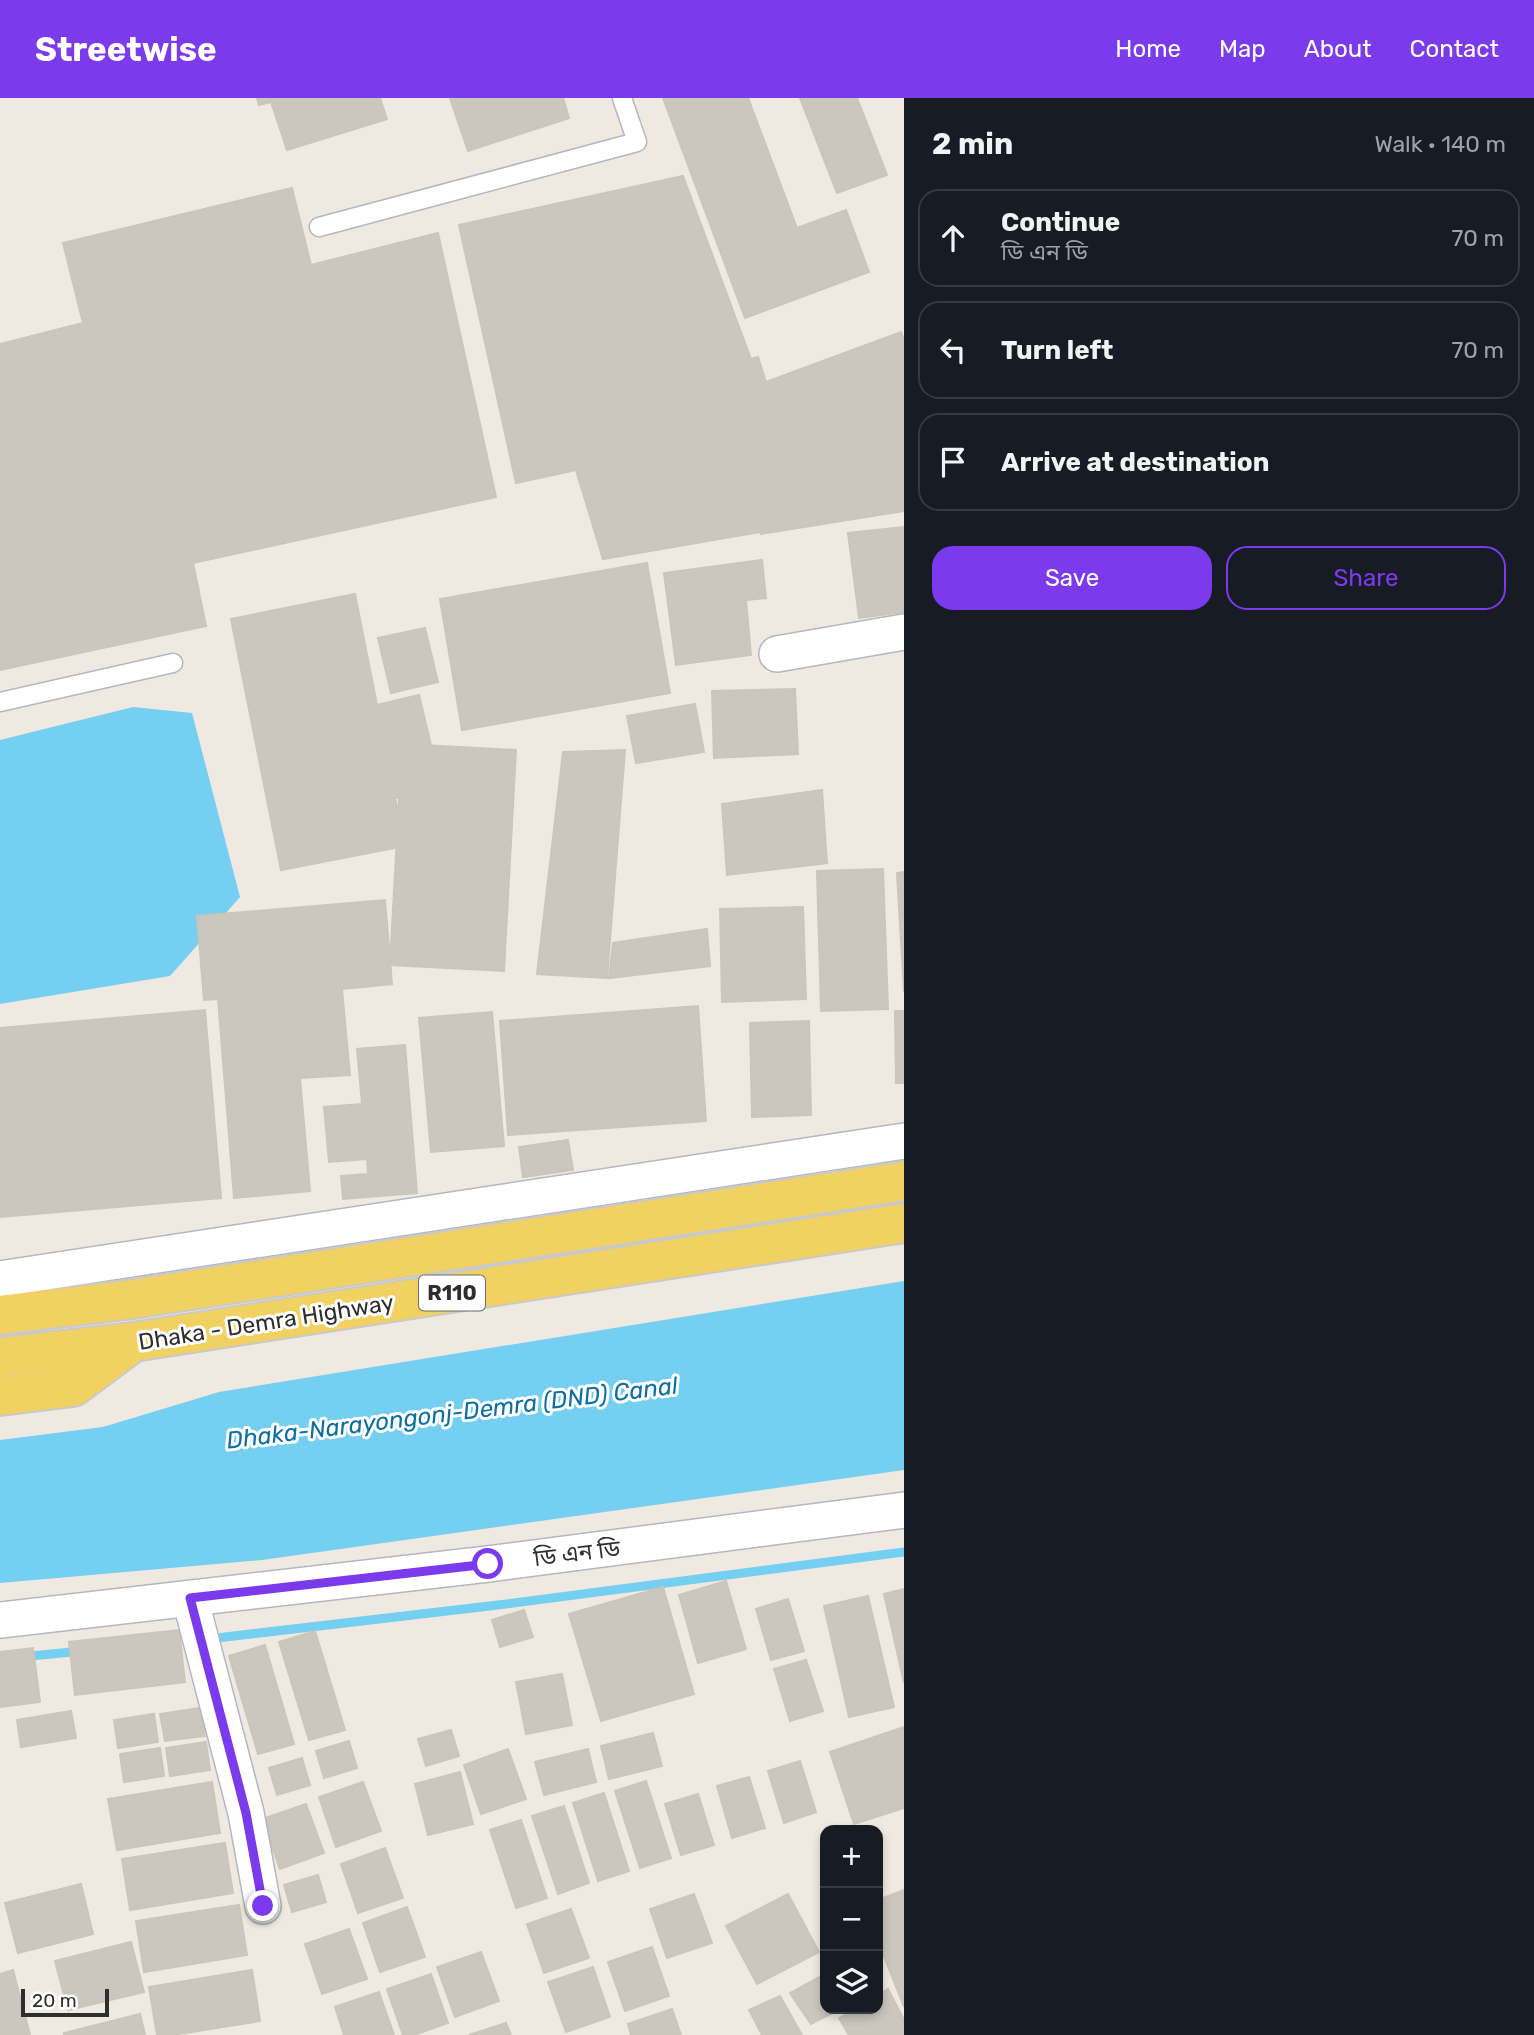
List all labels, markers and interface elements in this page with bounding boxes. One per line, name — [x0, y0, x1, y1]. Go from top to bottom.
text: Streetwise — [35, 30, 217, 69]
text: Home — [1115, 35, 1181, 63]
text: Map — [1219, 35, 1266, 63]
text: About — [1304, 35, 1372, 63]
text: Contact — [1410, 35, 1499, 63]
text: 2 min — [932, 126, 1013, 162]
text: Walk · 140 m — [1374, 130, 1506, 158]
text: Continue — [1001, 207, 1120, 238]
icon: ahead — [934, 219, 972, 257]
text: 70 m — [1452, 224, 1504, 252]
text: ডি এন ডি — [1001, 238, 1088, 266]
icon: left — [934, 331, 972, 369]
text: Turn left — [1001, 335, 1113, 366]
text: 70 m — [1452, 336, 1504, 364]
icon: arrive — [934, 443, 972, 481]
text: Arrive at destination — [1001, 447, 1269, 478]
button: Save — [932, 546, 1212, 610]
button: Share — [1226, 546, 1506, 610]
road number: R110 — [419, 1276, 485, 1310]
street label: Dhaka - Demra Highway — [136, 1288, 396, 1356]
water label: Dhaka-Narayongonj-Demra (DND) Canal — [225, 1371, 680, 1455]
street label: ডি এন ডি — [531, 1534, 622, 1572]
route start — [472, 1548, 503, 1579]
map controls — [820, 1825, 883, 2014]
button: + — [820, 1825, 883, 1888]
button: − — [820, 1888, 883, 1951]
route end — [247, 1890, 278, 1921]
button: layers — [820, 1951, 883, 2014]
scale bar — [21, 1986, 108, 2018]
text: 20 m — [32, 1989, 77, 2012]

